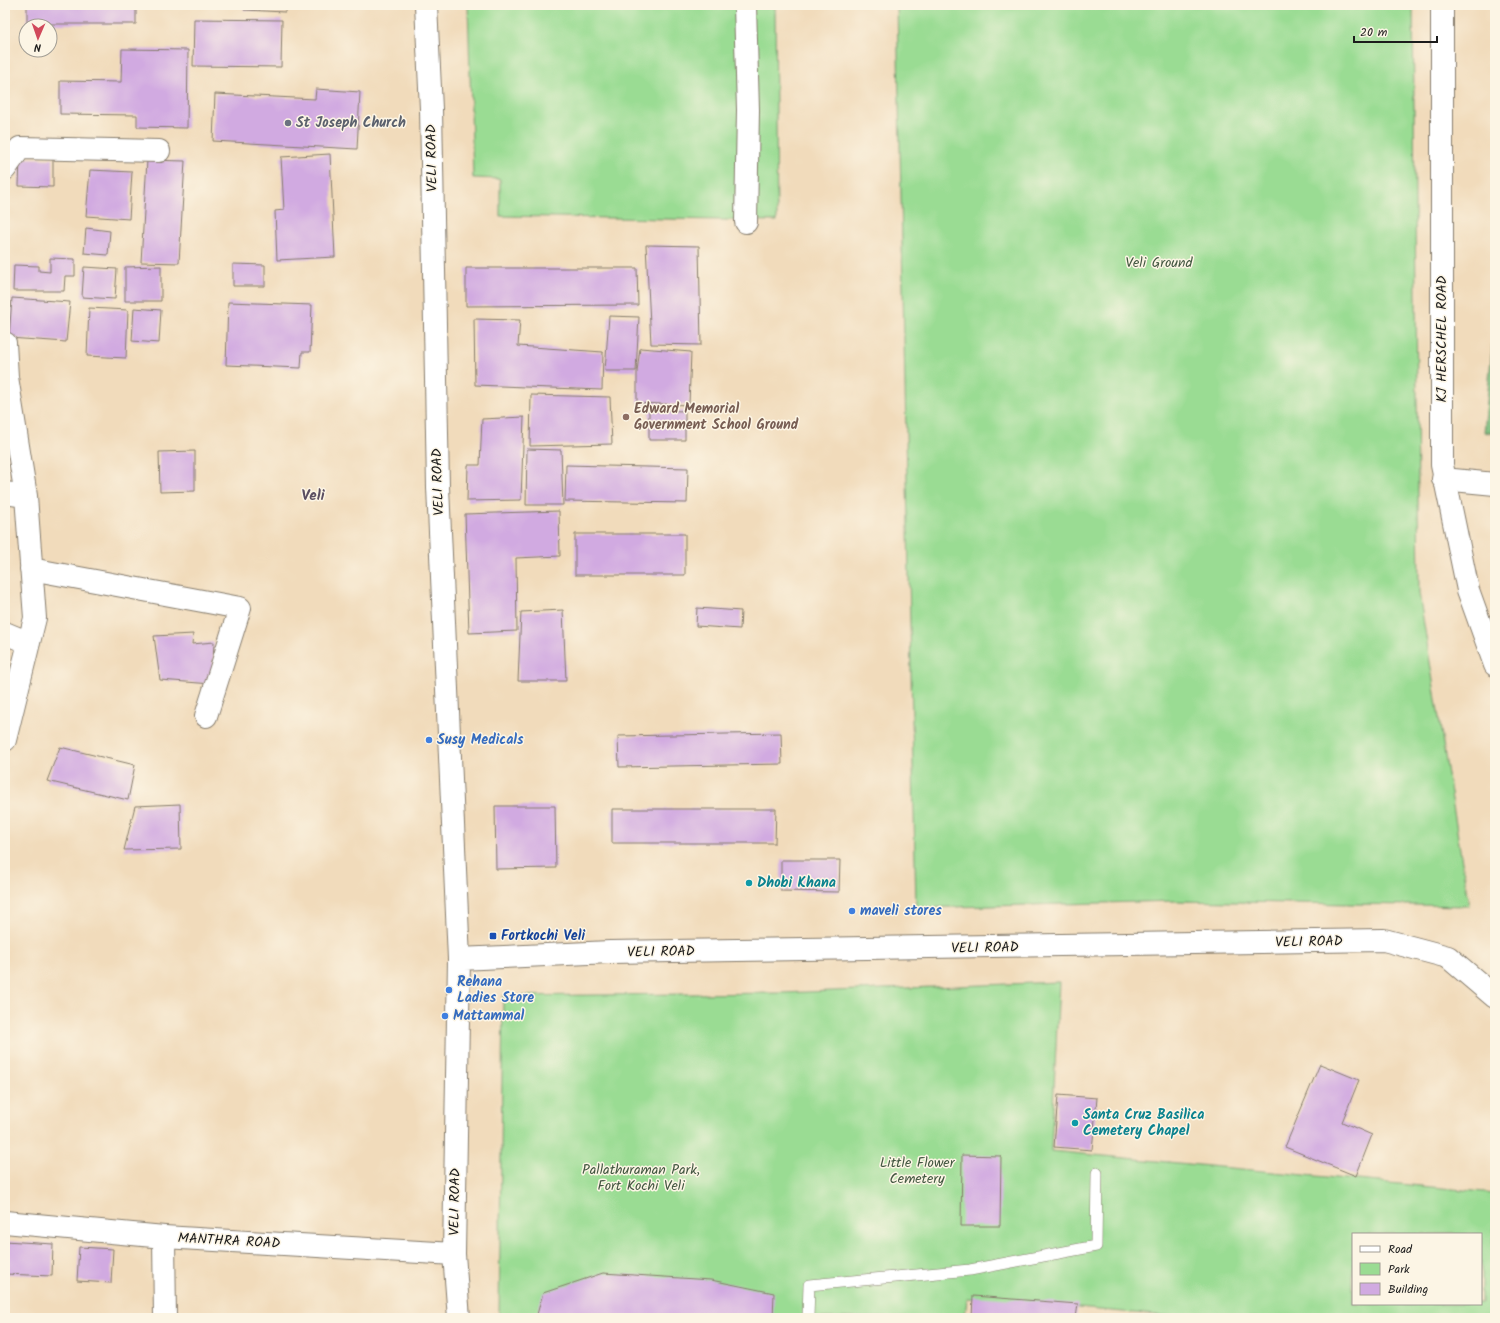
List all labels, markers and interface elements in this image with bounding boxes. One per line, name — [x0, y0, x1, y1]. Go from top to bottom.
north arrow — [18, 18, 58, 58]
scale bar — [1354, 18, 1437, 44]
text: 20 m — [1360, 23, 1388, 42]
text: N — [34, 38, 41, 56]
place label: St Joseph Church — [296, 112, 406, 134]
marker: St Joseph Church — [283, 118, 293, 128]
street label: VELI ROAD — [420, 124, 444, 192]
park label: Veli Ground — [1126, 252, 1193, 274]
street label: KJ HERSCHEL ROAD — [1431, 275, 1453, 403]
place label: Edward Memorial Government School Ground — [634, 398, 799, 436]
marker: Edward Memorial Government School Ground — [621, 412, 631, 422]
street label: VELI ROAD — [426, 448, 450, 516]
district label: Veli — [301, 484, 326, 508]
place label: Susy Medicals — [437, 729, 524, 751]
marker: Susy Medicals — [424, 735, 434, 745]
place label: Dhobi Khana — [757, 872, 836, 894]
marker: Dhobi Khana — [744, 878, 754, 888]
place label: maveli stores — [860, 900, 942, 922]
marker: maveli stores — [847, 906, 857, 916]
place label: Fortkochi Veli — [501, 925, 585, 947]
street label: VELI ROAD — [1275, 930, 1343, 954]
marker: Fortkochi Veli — [488, 931, 498, 941]
street label: VELI ROAD — [951, 936, 1019, 960]
street label: VELI ROAD — [627, 940, 695, 964]
place label: Rehana Ladies Store — [457, 971, 534, 1009]
marker: Rehana Ladies Store — [444, 985, 454, 995]
place label: Mattammal — [453, 1005, 525, 1027]
marker: Mattammal — [440, 1011, 450, 1021]
place label: Santa Cruz Basilica Cemetery Chapel — [1083, 1104, 1205, 1142]
marker: Santa Cruz Basilica Cemetery Chapel — [1070, 1118, 1080, 1128]
park label: Little Flower Cemetery — [880, 1152, 956, 1190]
park label: Pallathuraman Park, Fort Kochi Veli — [582, 1159, 700, 1197]
street label: VELI ROAD — [443, 1168, 467, 1236]
street label: MANTHRA ROAD — [177, 1227, 281, 1255]
legend — [1352, 1233, 1482, 1305]
text: Road — [1388, 1240, 1413, 1259]
text: Park — [1388, 1260, 1410, 1279]
text: Building — [1388, 1280, 1428, 1299]

